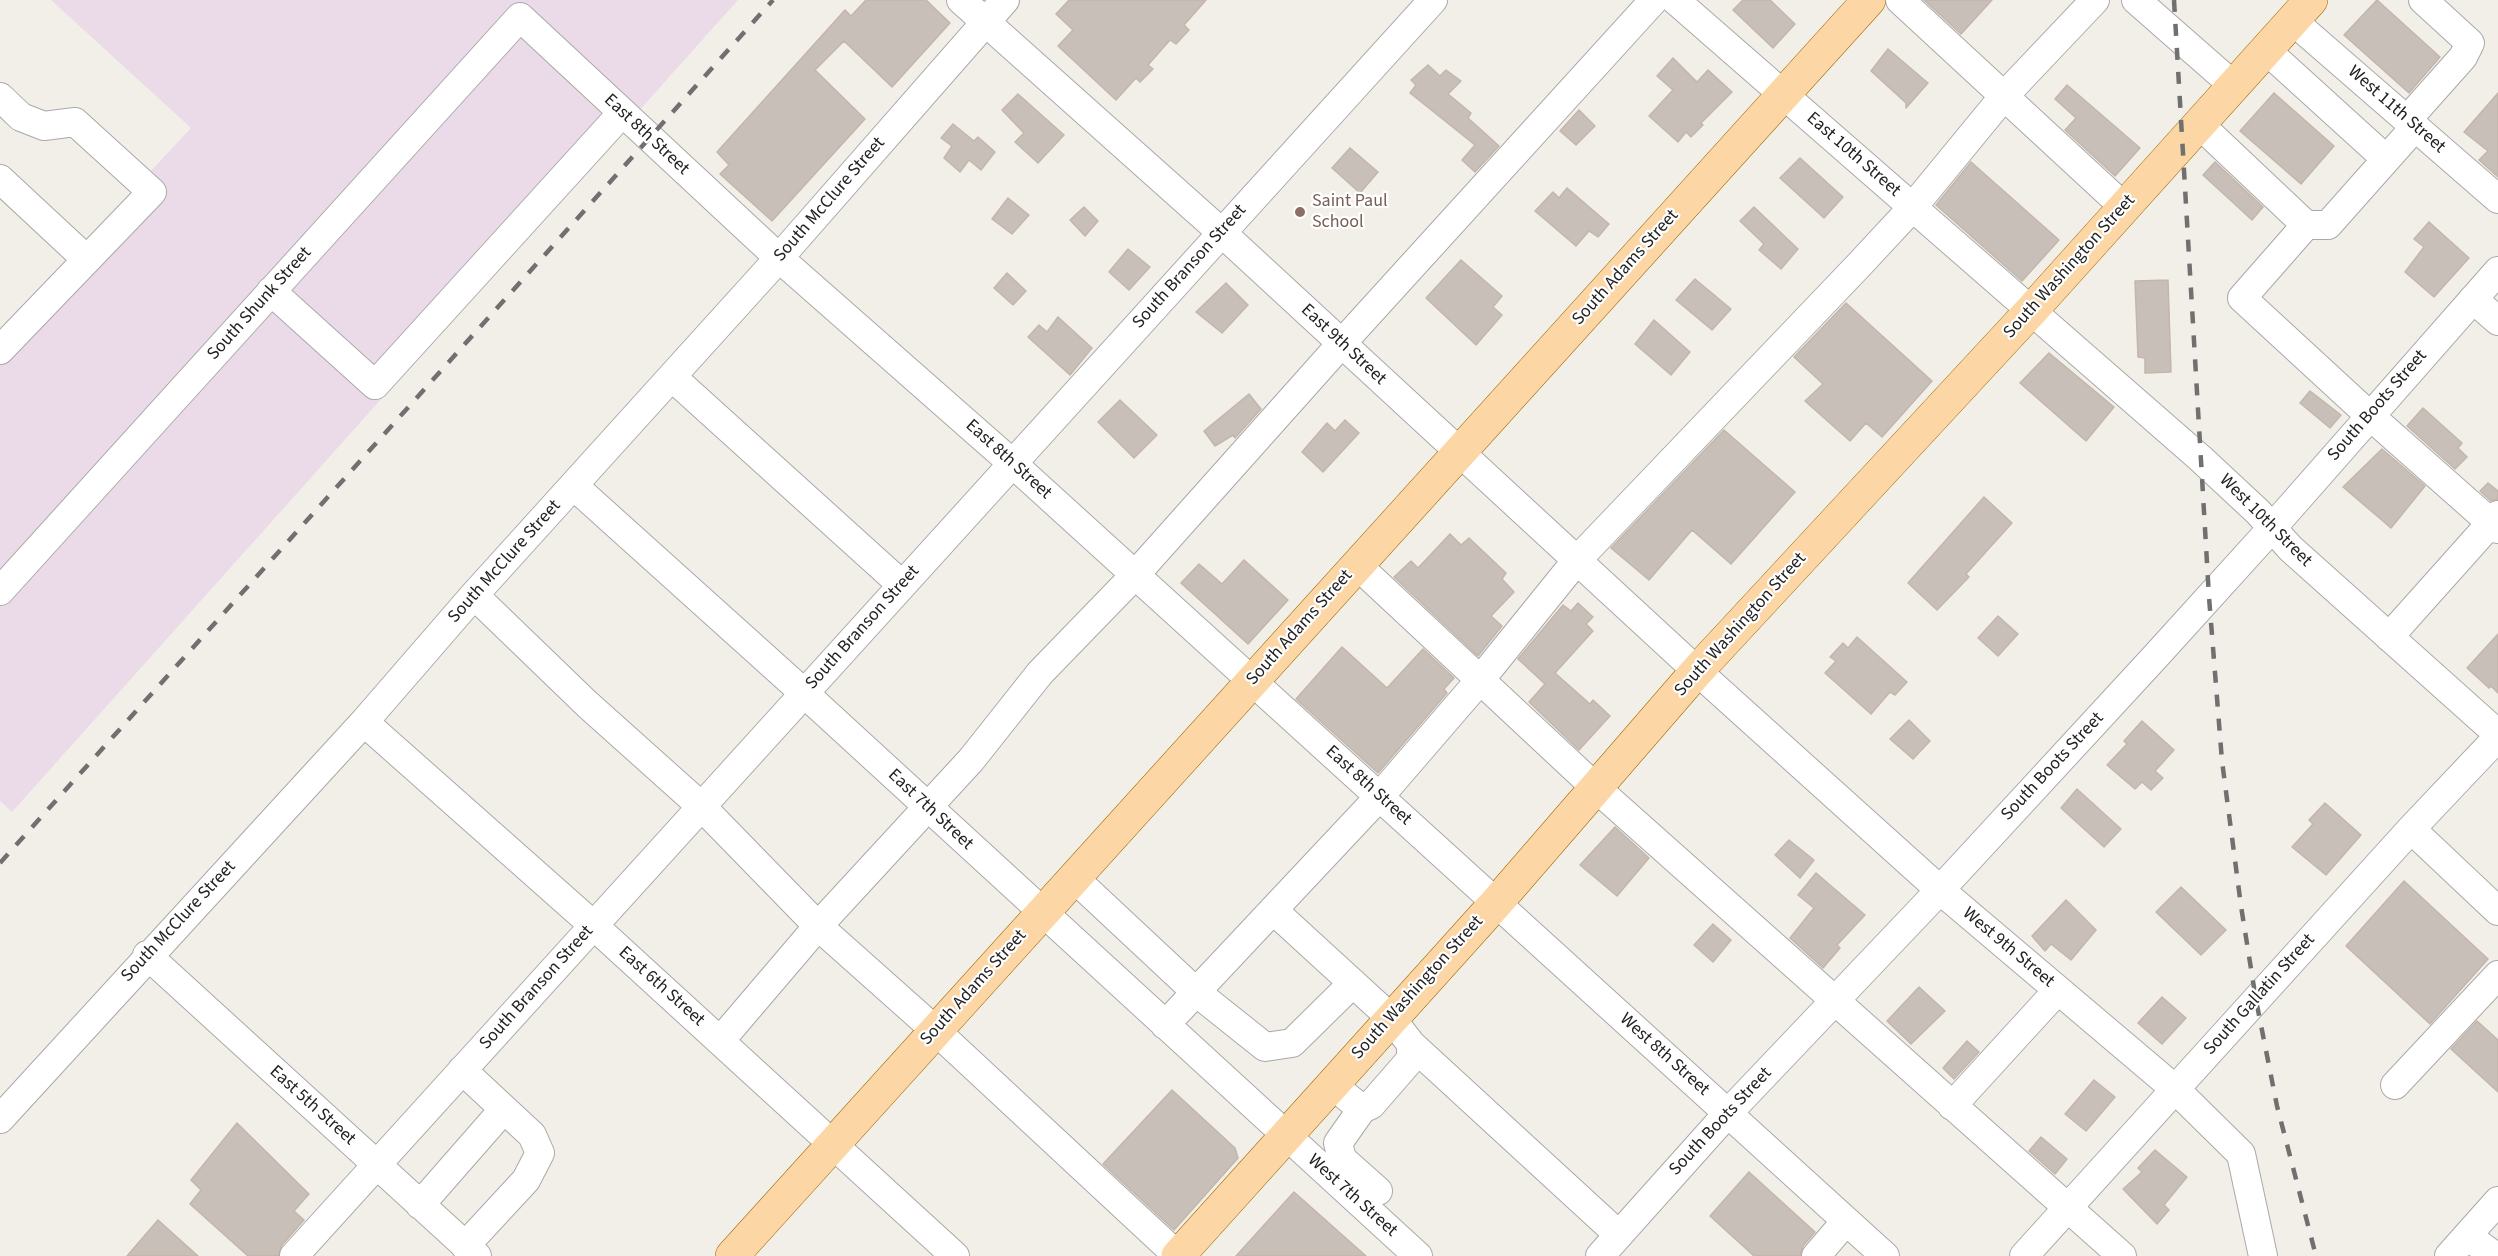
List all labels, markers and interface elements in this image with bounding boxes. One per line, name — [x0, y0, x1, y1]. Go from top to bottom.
street label: West 11th Street — [2343, 62, 2449, 158]
street label: East 8th Street — [599, 90, 693, 180]
street label: East 10th Street — [1801, 108, 1905, 202]
street label: South McClure Street — [770, 133, 890, 267]
place label: Saint Paul School — [1312, 191, 1388, 234]
street label: South Washington Street — [2000, 191, 2140, 343]
street label: South Branson Street — [1129, 200, 1251, 334]
marker: Saint Paul School — [1293, 205, 1307, 219]
street label: South Adams Street — [1568, 206, 1684, 330]
street label: South Shunk Street — [203, 243, 317, 365]
street label: East 9th Street — [1296, 300, 1390, 390]
street label: South Boots Street — [2324, 346, 2432, 466]
street label: East 8th Street — [960, 416, 1056, 504]
street label: West 10th Street — [2214, 470, 2316, 572]
street label: South McClure Street — [444, 496, 566, 628]
street label: South Washington Street — [1671, 549, 1811, 701]
street label: South Branson Street — [802, 561, 924, 695]
street label: South Adams Street — [1242, 566, 1358, 690]
street label: South Boots Street — [1997, 708, 2109, 826]
street label: East 8th Street — [1320, 742, 1416, 830]
street label: East 7th Street — [883, 765, 977, 855]
street label: South McClure Street — [117, 857, 241, 987]
street label: West 9th Street — [1958, 903, 2058, 993]
street label: South Washington Street — [1348, 912, 1488, 1064]
street label: South Branson Street — [476, 921, 598, 1055]
street label: South Adams Street — [916, 926, 1032, 1050]
street label: South Gallatin Street — [2200, 930, 2320, 1060]
street label: East 6th Street — [613, 943, 709, 1031]
street label: West 8th Street — [1615, 1009, 1713, 1101]
street label: East 5th Street — [264, 1062, 360, 1150]
street label: South Boots Street — [1665, 1063, 1777, 1181]
street label: West 7th Street — [1303, 1150, 1401, 1242]

